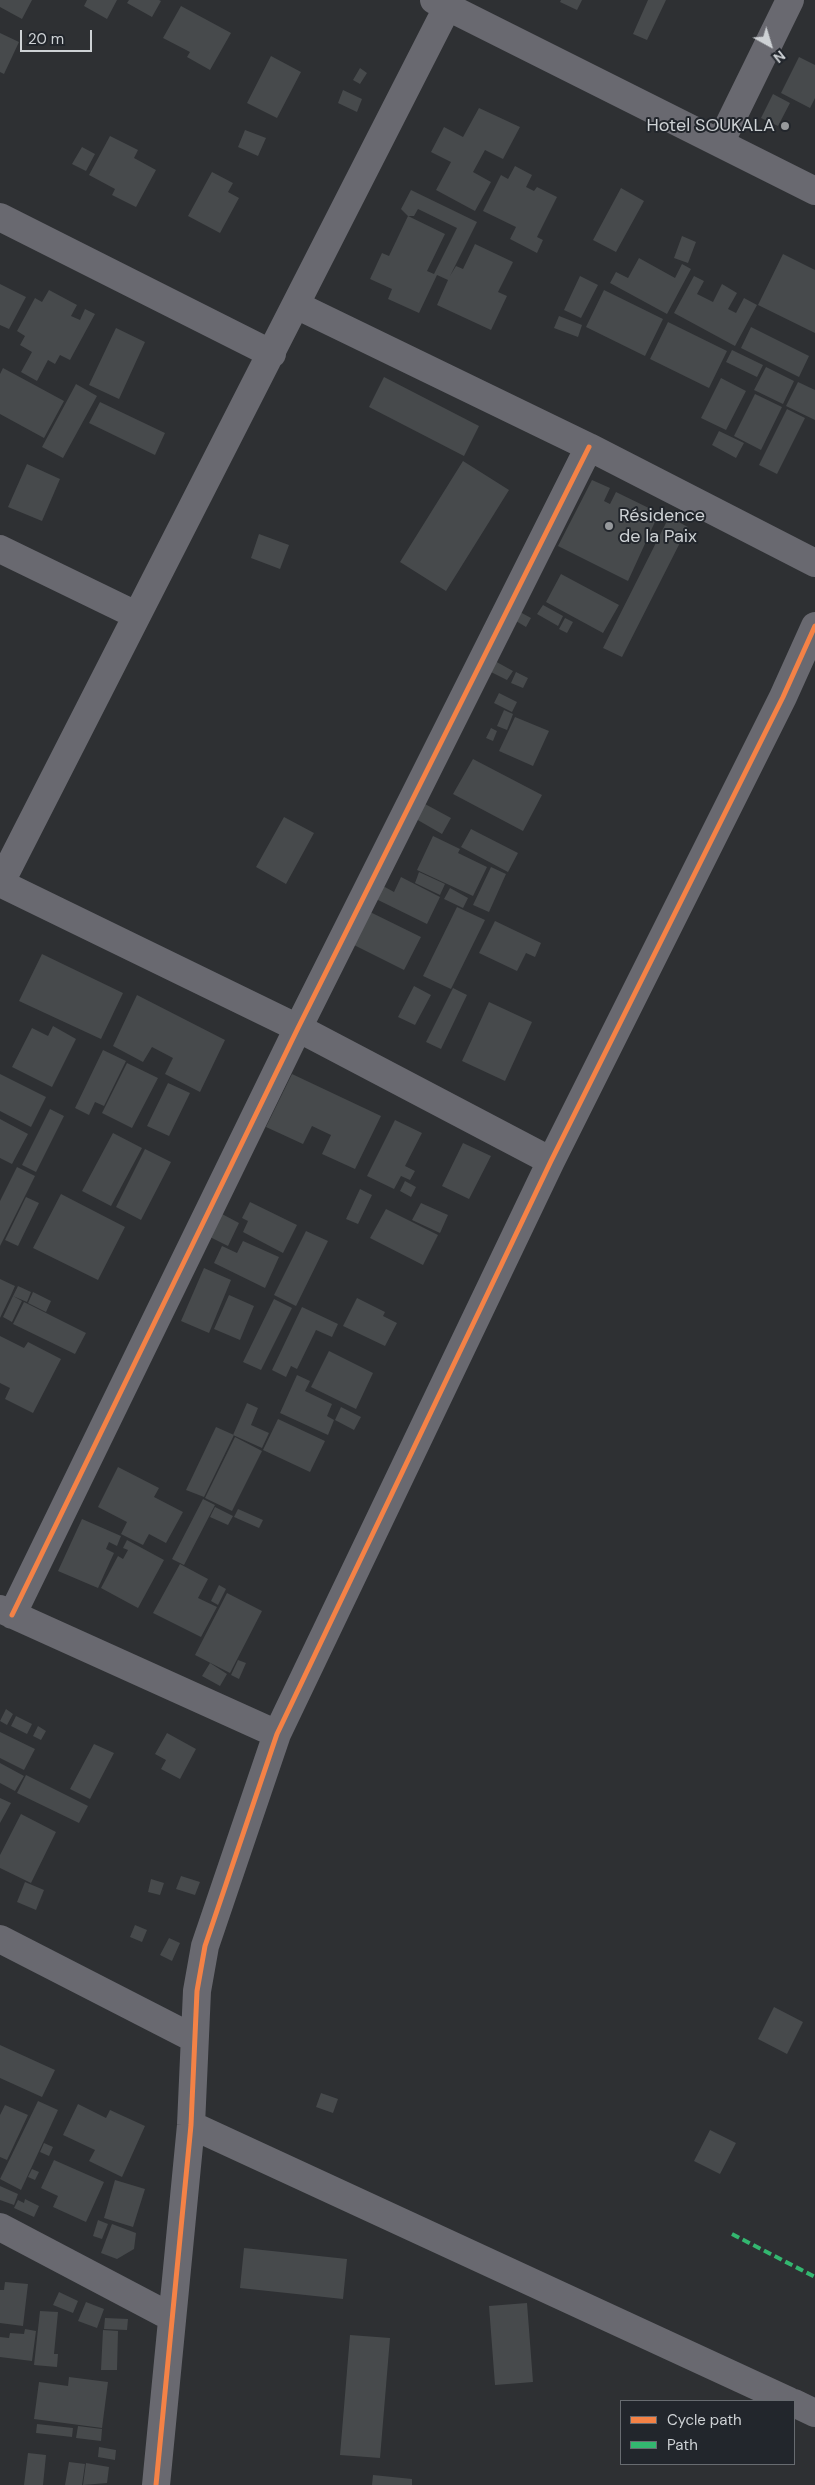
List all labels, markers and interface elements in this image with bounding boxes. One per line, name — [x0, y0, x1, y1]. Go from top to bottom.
scale bar — [22, 20, 95, 52]
north arrow — [745, 20, 795, 70]
text: 20 m — [28, 29, 64, 49]
text: N — [770, 46, 789, 67]
place label: Hotel SOUKALA — [647, 115, 775, 137]
marker: Hotel SOUKALA — [779, 120, 791, 132]
place label: Résidence de la Paix — [619, 505, 705, 548]
marker: Résidence de la Paix — [603, 520, 615, 532]
legend — [620, 2400, 795, 2465]
text: Cycle path — [667, 2410, 742, 2430]
text: Path — [667, 2435, 698, 2455]

